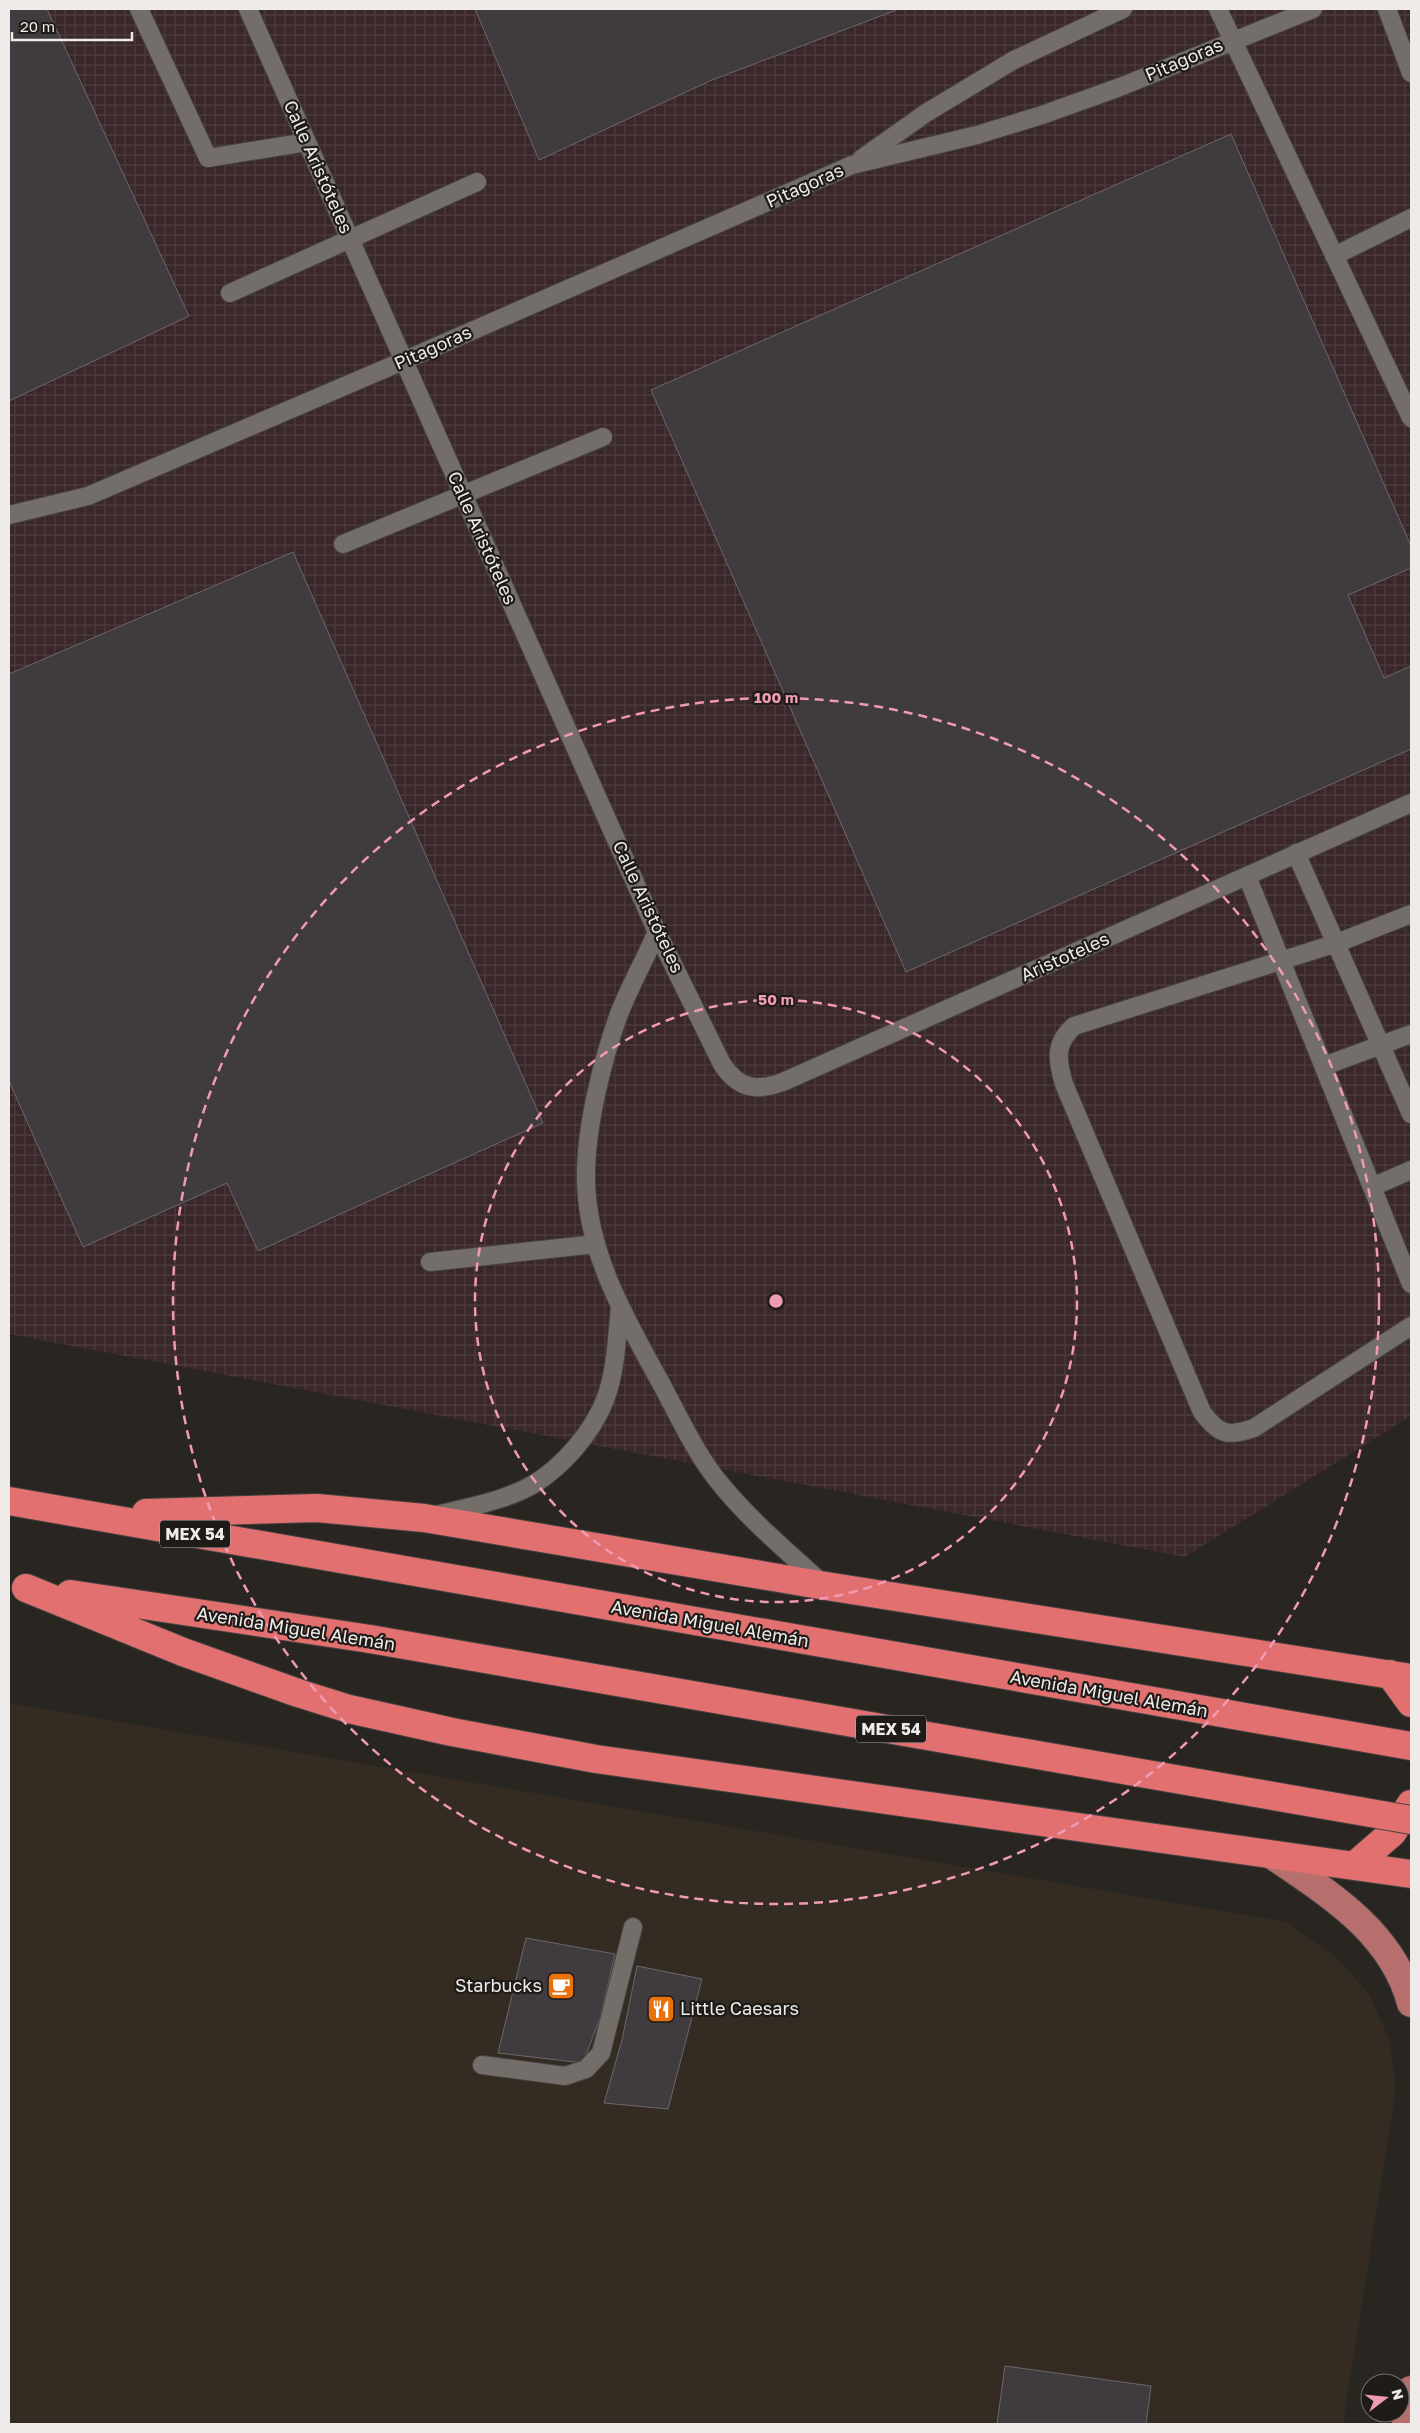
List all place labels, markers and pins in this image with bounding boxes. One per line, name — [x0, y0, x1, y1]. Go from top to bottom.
centre of rings — [767, 1292, 785, 1310]
cafe icon: Starbucks — [546, 1971, 576, 2001]
place label: Starbucks — [455, 1974, 542, 1996]
restaurant icon: Little Caesars — [646, 1994, 676, 2024]
place label: Little Caesars — [680, 1997, 799, 2019]

